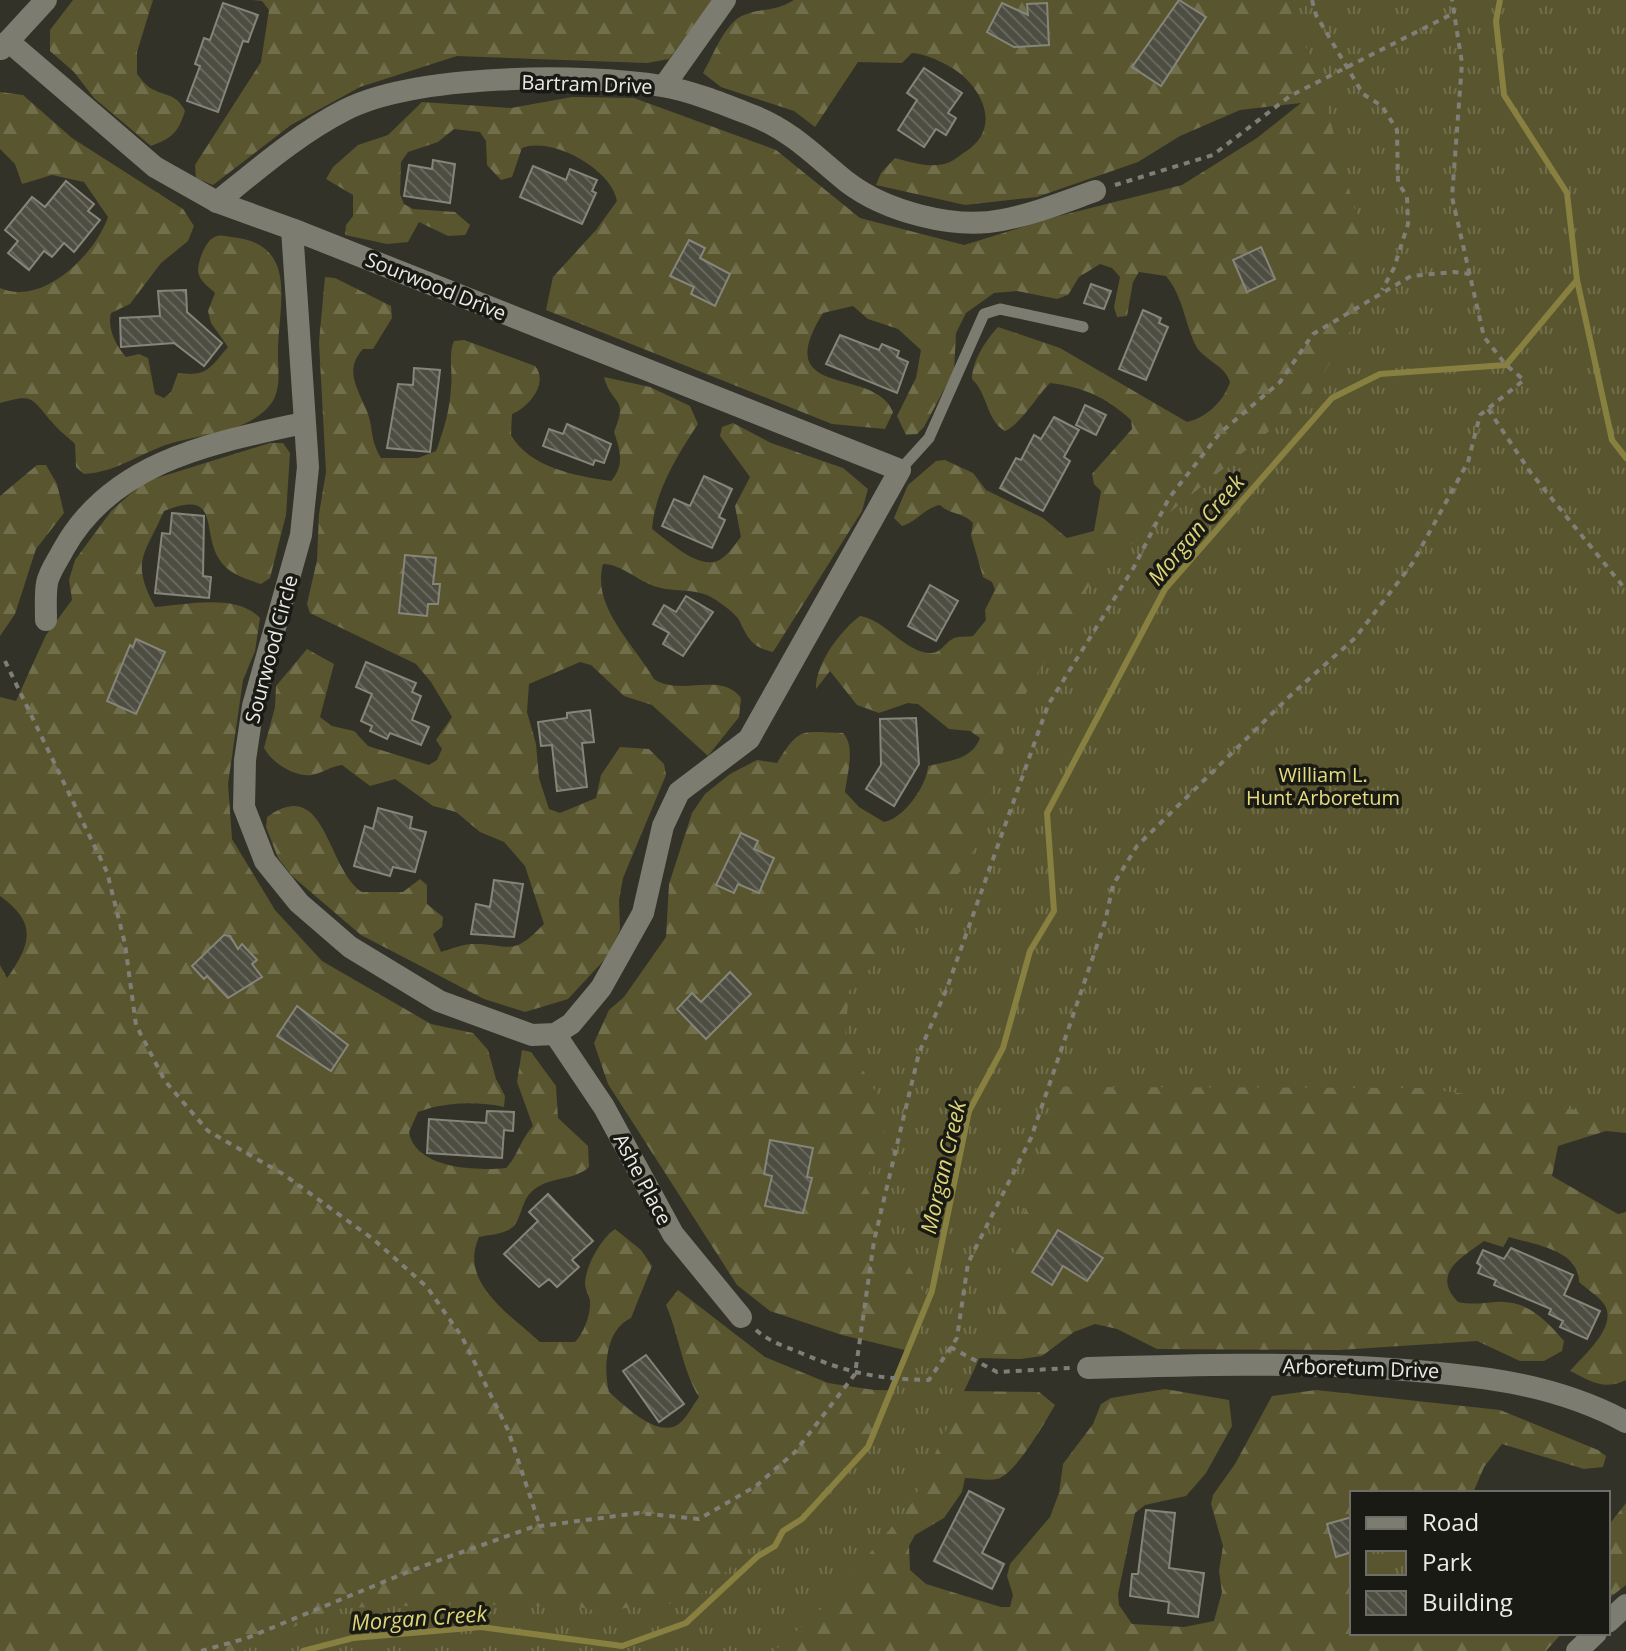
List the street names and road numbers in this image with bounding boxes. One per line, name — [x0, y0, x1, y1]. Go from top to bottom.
street label: Bartram Drive — [521, 68, 653, 100]
street label: Sourwood Drive — [362, 246, 510, 326]
street label: Sourwood Circle — [238, 572, 304, 726]
street label: Ashe Place — [608, 1129, 678, 1229]
street label: Arboretum Drive — [1282, 1352, 1440, 1384]

